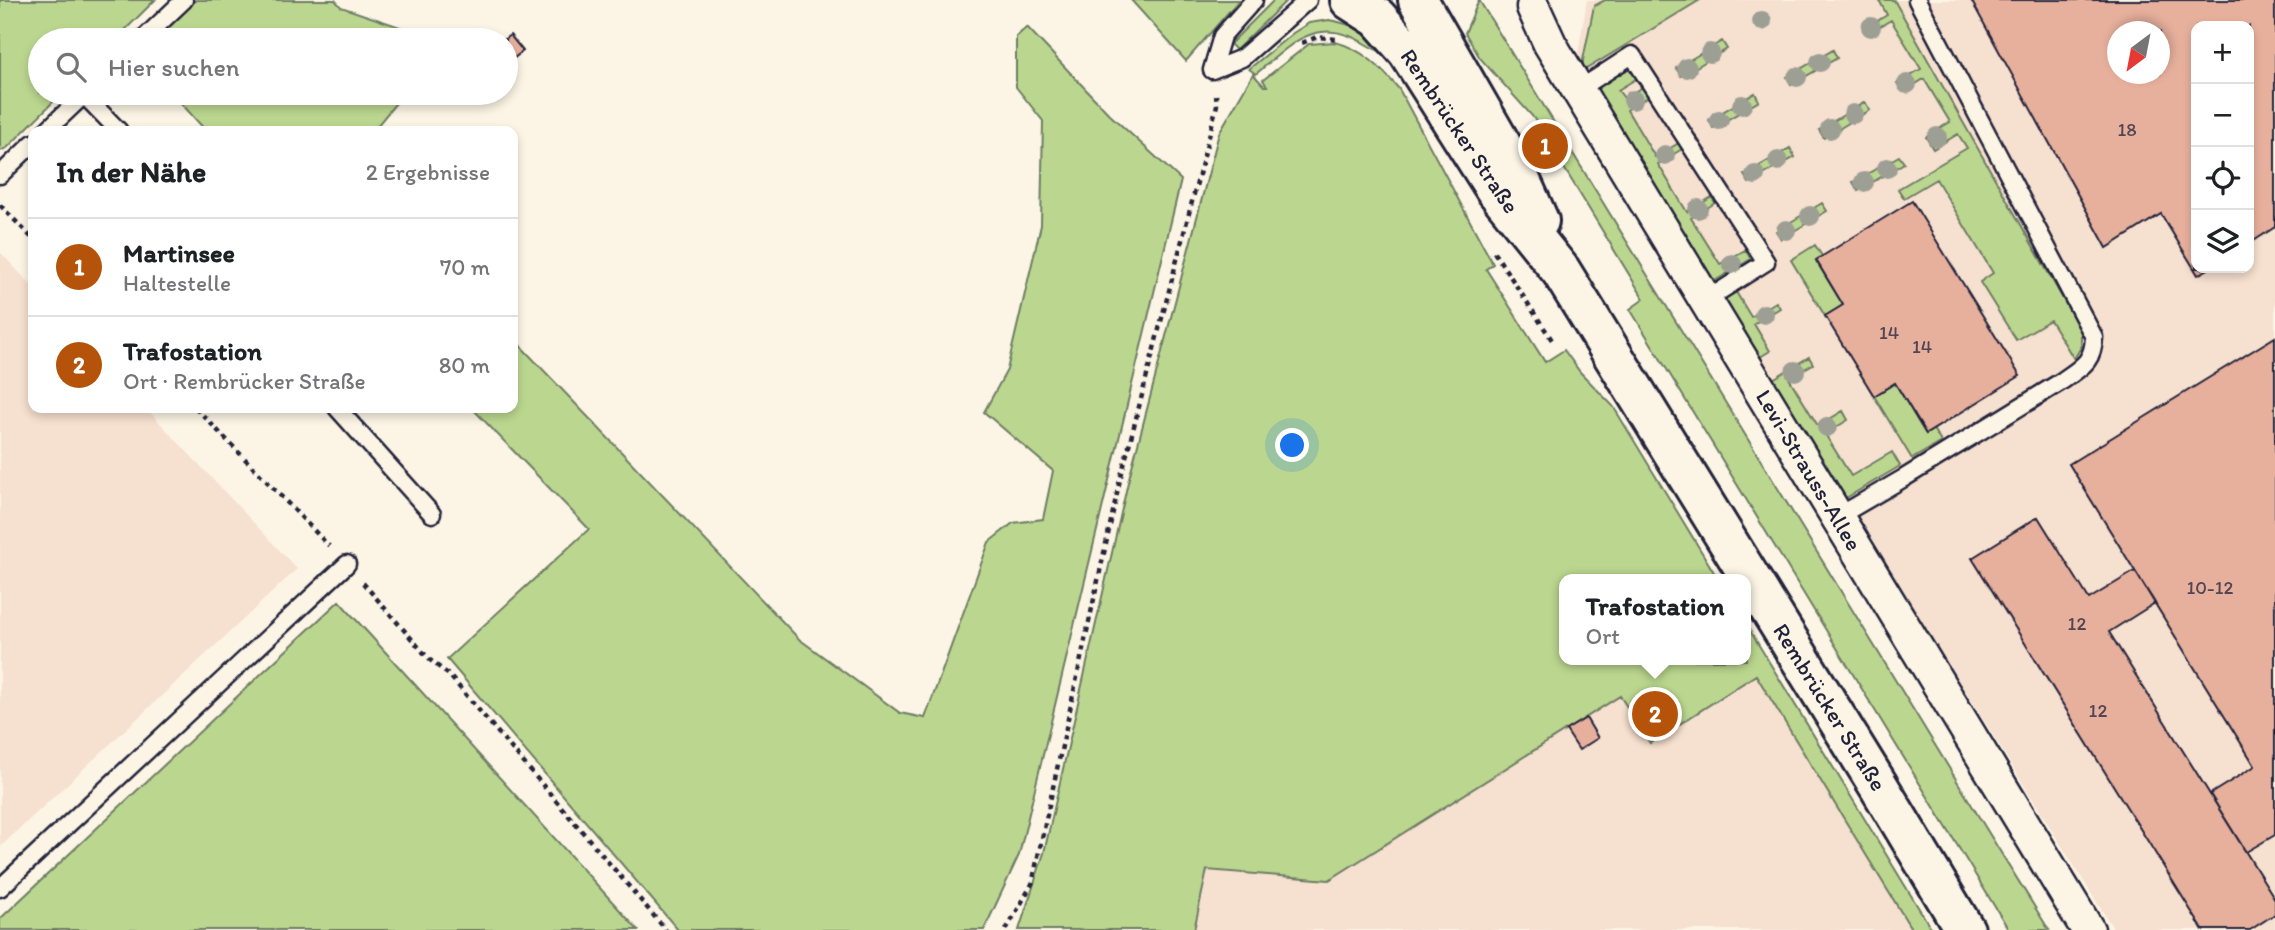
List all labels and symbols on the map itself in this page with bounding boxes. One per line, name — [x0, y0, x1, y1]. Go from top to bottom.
north arrow — [2107, 21, 2170, 84]
street label: Rembrücker Straße — [1395, 43, 1525, 219]
house number: 18 — [2117, 118, 2137, 141]
pin: 1 — [1522, 120, 1568, 172]
house number: 14 — [1879, 321, 1899, 344]
house number: 14 — [1912, 335, 1932, 358]
street label: Levi-Strauss-Allee — [1750, 384, 1868, 556]
your location — [1275, 428, 1309, 462]
house number: 10-12 — [2187, 576, 2233, 599]
house number: 12 — [2068, 612, 2086, 635]
street label: Rembrücker Straße — [1767, 618, 1893, 796]
pin: 2 — [1632, 688, 1678, 740]
house number: 12 — [2089, 699, 2107, 722]

